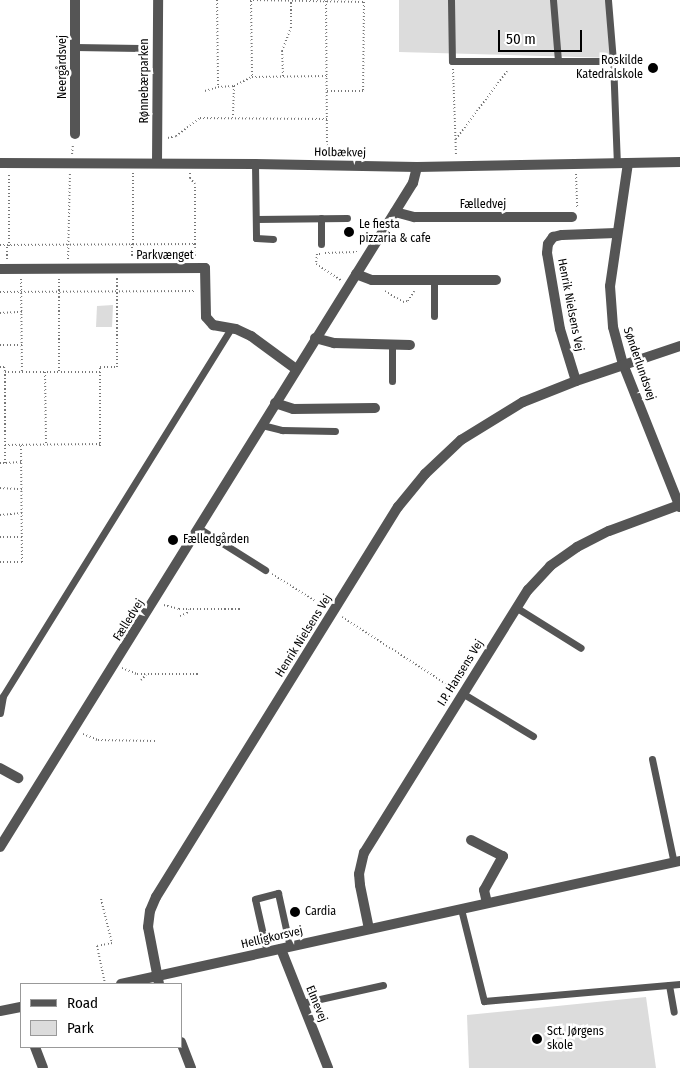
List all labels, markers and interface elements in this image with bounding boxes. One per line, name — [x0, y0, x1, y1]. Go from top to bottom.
scale bar — [500, 20, 584, 52]
text: 50 m — [506, 30, 536, 48]
street label: Neergårdsvej — [56, 35, 70, 99]
street label: Rønnebærparken — [138, 38, 152, 124]
place label: Roskilde Katedralskole — [576, 54, 643, 82]
marker: Roskilde Katedralskole — [647, 62, 659, 74]
street label: Holbækvej — [314, 145, 366, 161]
street label: Fælledvej — [460, 198, 506, 212]
place label: Le fiesta pizzaria & cafe — [359, 218, 431, 246]
marker: Le fiesta pizzaria & cafe — [343, 226, 355, 238]
street label: Parkvænget — [136, 249, 194, 263]
street label: Henrik Nielsens Vej — [554, 257, 586, 353]
street label: Sønderlundsvej — [620, 325, 658, 403]
place label: Fælledgården — [183, 533, 249, 547]
marker: Fælledgården — [167, 534, 179, 546]
street label: Henrik Nielsens Vej — [273, 592, 335, 680]
street label: Fælledvej — [111, 596, 147, 644]
street label: I.P. Hansens Vej — [435, 637, 487, 709]
place label: Cardia — [305, 905, 336, 919]
marker: Cardia — [289, 906, 301, 918]
street label: Helligkorsvej — [240, 924, 304, 952]
legend — [20, 983, 182, 1048]
street label: Elmevej — [302, 984, 330, 1024]
text: Road — [67, 994, 98, 1012]
text: Park — [67, 1019, 94, 1037]
place label: Sct. Jørgens skole — [547, 1025, 604, 1053]
marker: Sct. Jørgens skole — [531, 1033, 543, 1045]

